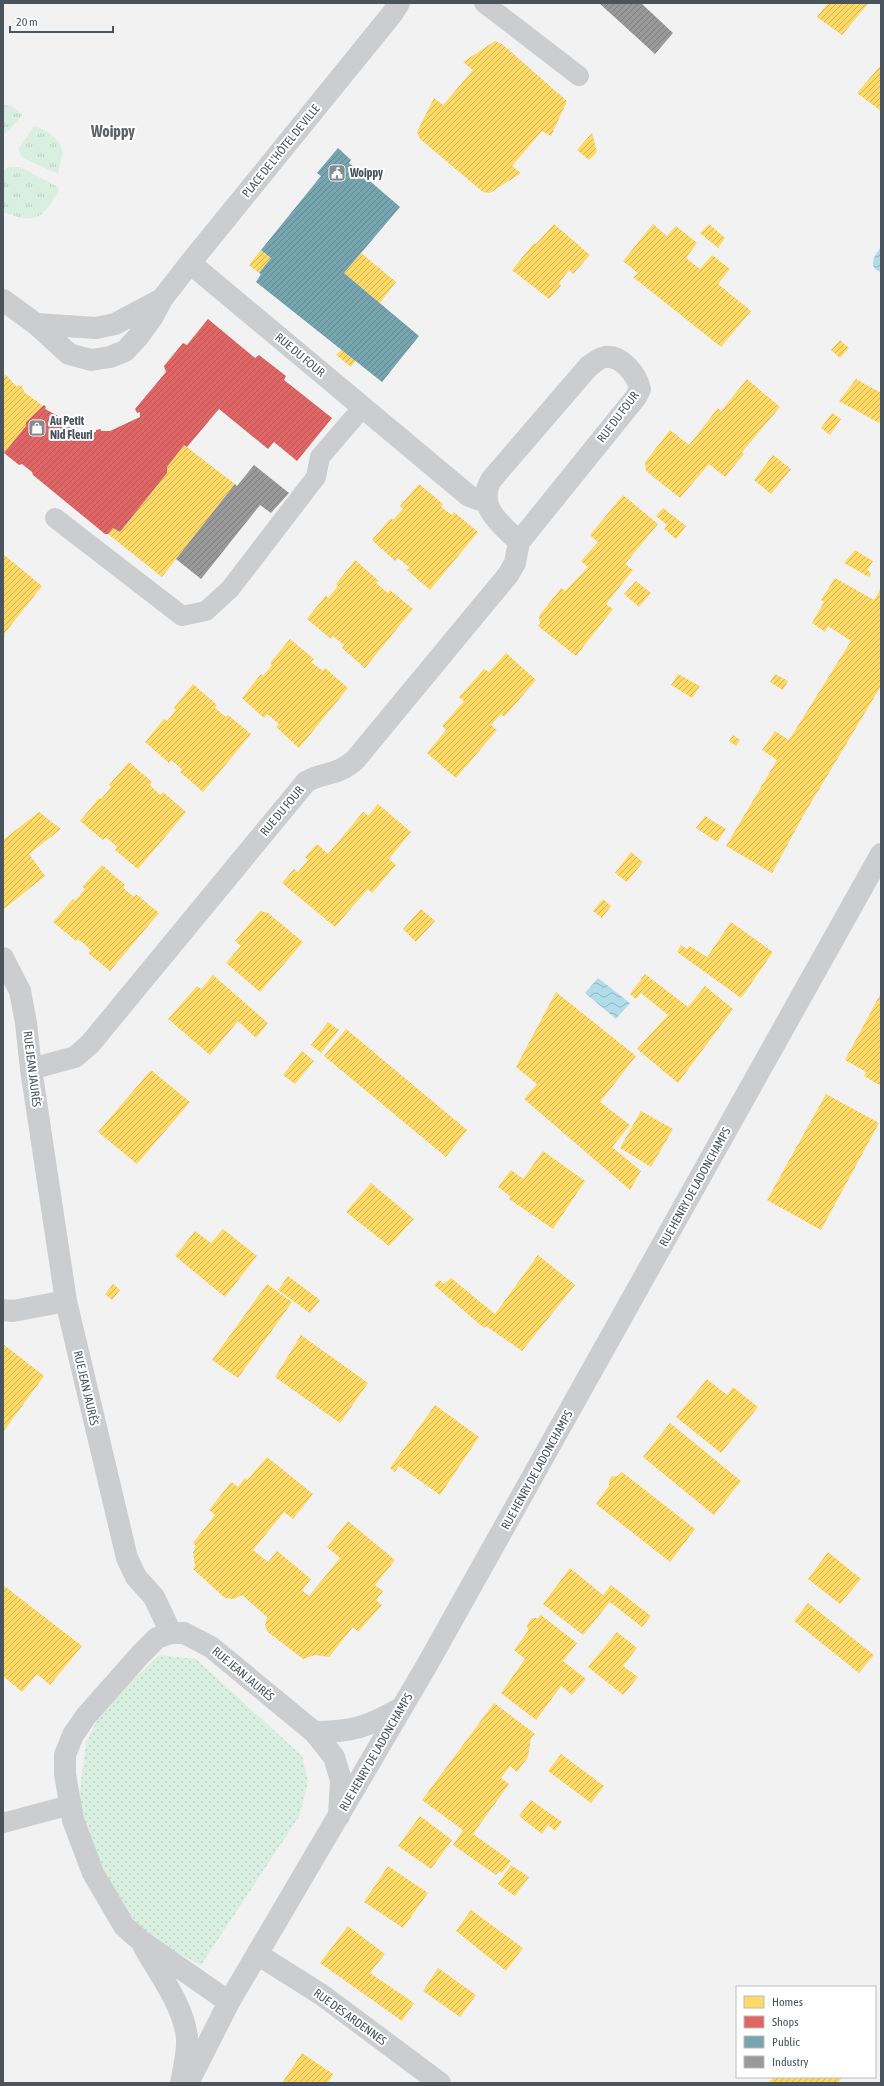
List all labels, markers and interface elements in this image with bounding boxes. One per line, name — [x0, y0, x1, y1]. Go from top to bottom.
scale bar — [10, 8, 113, 34]
text: 20 m — [16, 15, 38, 29]
street label: PLACE DE L'HÔTEL DE VILLE — [239, 102, 323, 200]
district label: Woippy — [90, 122, 135, 140]
public building icon: Woippy — [327, 163, 347, 183]
place label: Woippy — [349, 166, 383, 180]
street label: RUE DU FOUR — [272, 330, 328, 380]
street label: RUE DU FOUR — [594, 389, 642, 445]
place label: Au Petit Nid Fleuri — [49, 414, 93, 442]
shop icon: Au Petit Nid Fleuri — [27, 418, 47, 438]
street label: RUE DU FOUR — [257, 783, 307, 839]
street label: RUE JEAN JAURÈS — [20, 1030, 44, 1108]
street label: RUE HENRY DE LADONCHAMPS — [656, 1125, 734, 1249]
street label: RUE JEAN JAURÈS — [71, 1349, 101, 1427]
street label: RUE HENRY DE LADONCHAMPS — [498, 1408, 576, 1532]
street label: RUE JEAN JAURÈS — [209, 1644, 277, 1704]
street label: RUE HENRY DE LADONCHAMPS — [336, 1691, 416, 1813]
street label: RUE DES ARDENNES — [311, 1986, 389, 2048]
legend — [736, 1986, 876, 2078]
text: Homes — [772, 1995, 803, 2009]
text: Shops — [772, 2015, 798, 2029]
text: Public — [772, 2035, 800, 2049]
text: Industry — [772, 2055, 809, 2069]

